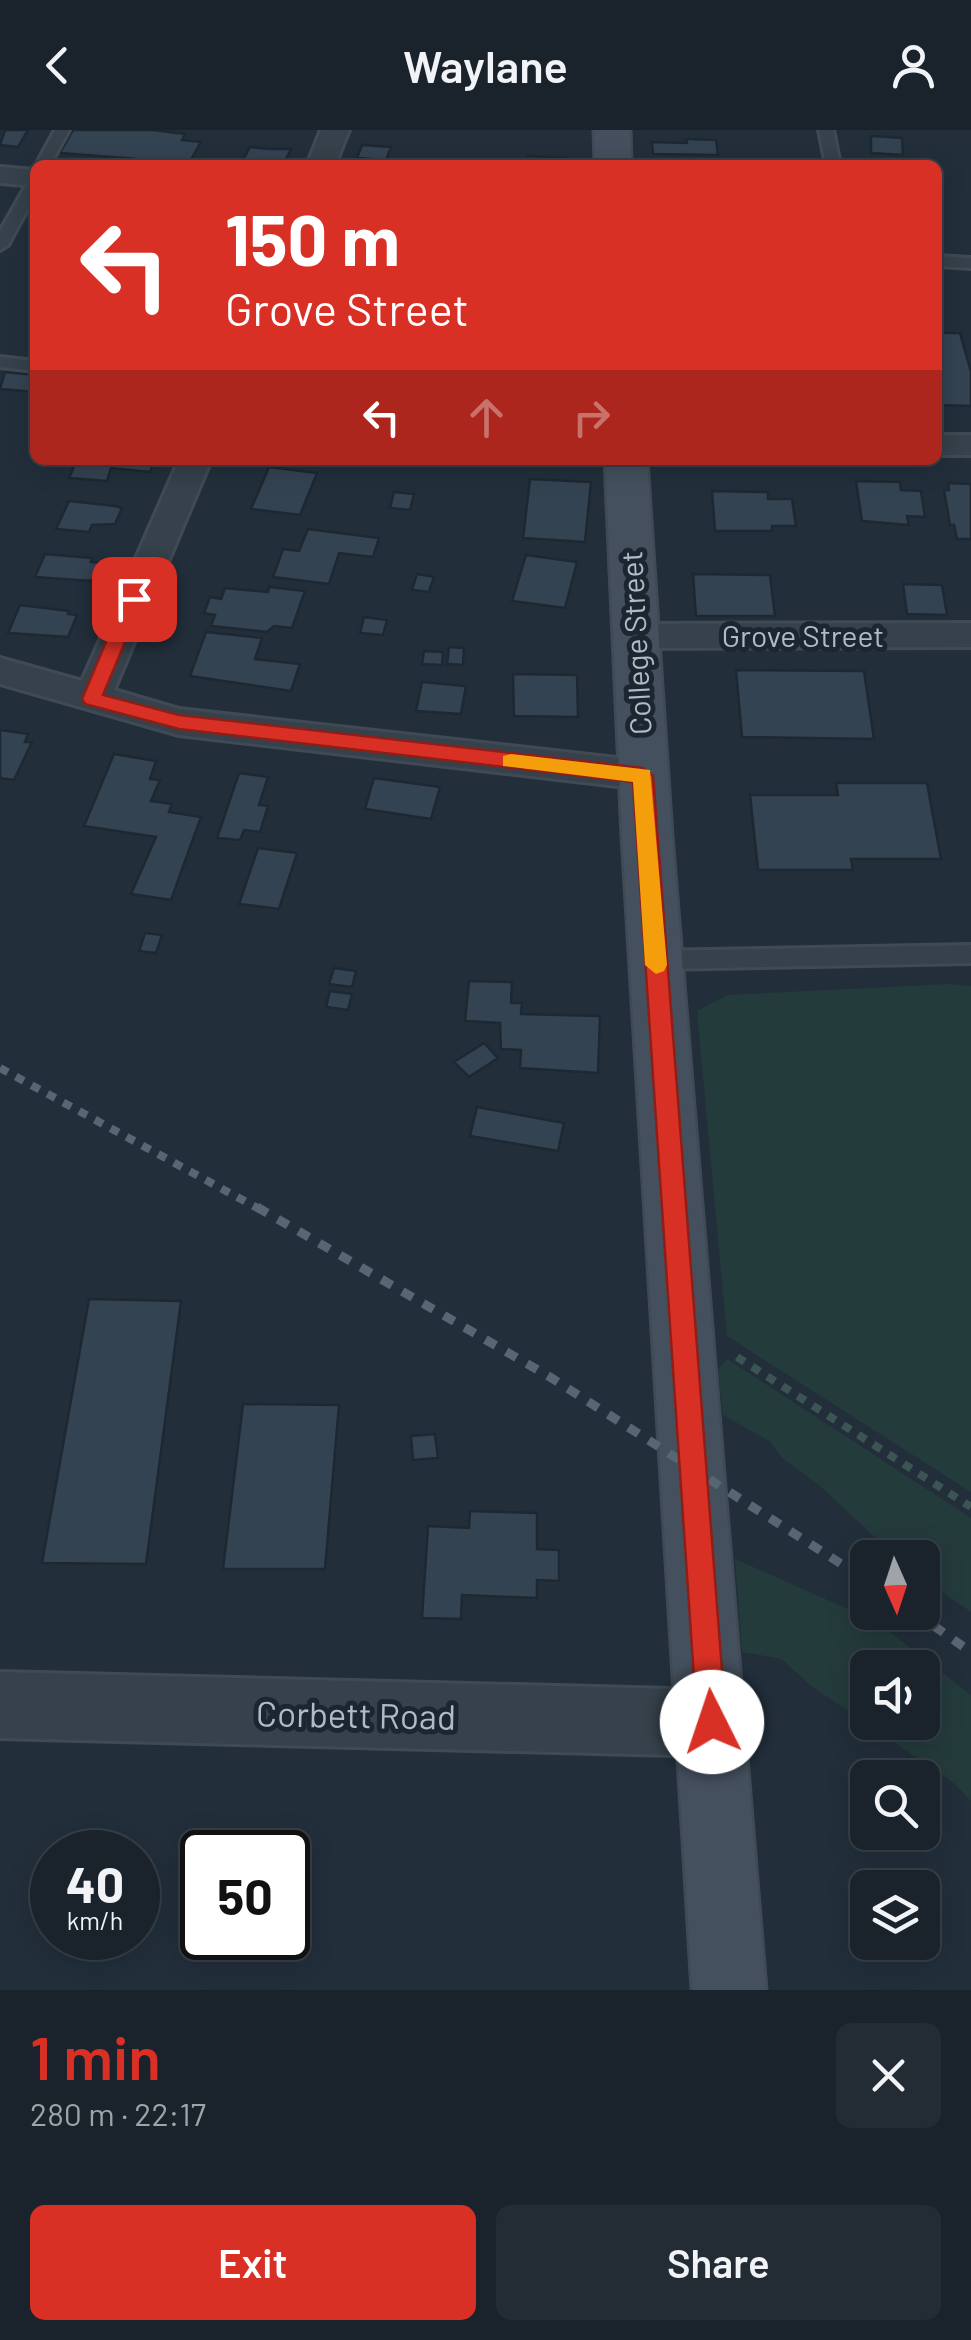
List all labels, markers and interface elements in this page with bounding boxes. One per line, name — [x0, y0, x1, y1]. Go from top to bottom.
icon: back — [30, 38, 85, 93]
text: Waylane — [403, 38, 568, 92]
icon: person — [886, 38, 941, 93]
text: 150 m — [225, 196, 400, 280]
icon: left — [60, 200, 190, 330]
text: Grove Street — [225, 281, 469, 335]
icon: left — [354, 390, 409, 445]
icon: ahead — [459, 390, 514, 445]
icon: right — [564, 390, 619, 445]
street label: College Street — [612, 550, 658, 736]
pin — [92, 557, 177, 642]
icon: arrive — [107, 572, 162, 627]
street label: Grove Street — [722, 617, 884, 653]
north arrow — [850, 1540, 940, 1630]
map controls — [850, 1540, 940, 1960]
button: sound — [850, 1650, 940, 1740]
position arrow — [660, 1670, 764, 1774]
street label: Corbett Road — [256, 1691, 456, 1737]
button: search — [850, 1760, 940, 1850]
speed limit sign: 50 — [180, 1830, 310, 1960]
text: 40 — [66, 1853, 124, 1913]
button: layers — [850, 1870, 940, 1960]
text: km/h — [67, 1905, 123, 1935]
text: 1 min — [30, 2020, 161, 2092]
button: close — [836, 2023, 941, 2128]
text: 280 m · 22:17 — [30, 2094, 206, 2132]
button: Exit — [30, 2205, 476, 2320]
button: Share — [496, 2205, 941, 2320]

